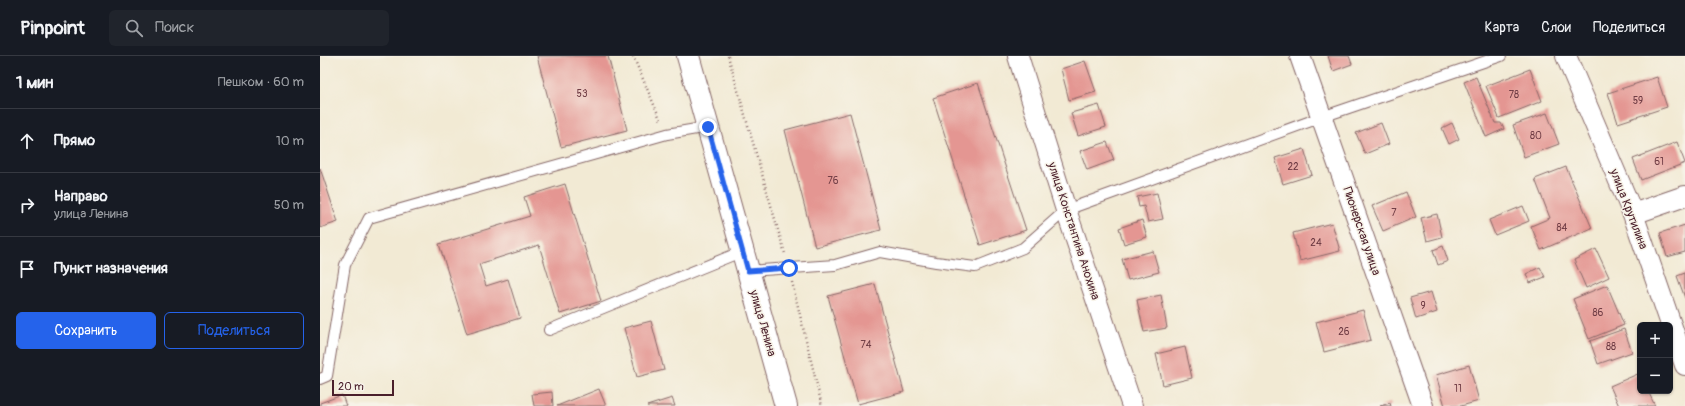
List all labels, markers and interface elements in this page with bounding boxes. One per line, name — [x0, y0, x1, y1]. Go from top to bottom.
search box — [109, 10, 389, 46]
text: Pinpoint — [20, 16, 85, 40]
icon: search — [123, 17, 145, 39]
text: Поиск — [155, 18, 194, 37]
text: Карта — [1485, 19, 1519, 36]
text: Слои — [1541, 19, 1571, 36]
text: Поделиться — [1593, 19, 1665, 36]
text: 1 мин — [16, 72, 54, 93]
text: Пешком · 60 m — [218, 74, 304, 90]
house number: 53 — [577, 88, 588, 100]
house number: 78 — [1509, 89, 1519, 101]
house number: 59 — [1633, 95, 1643, 107]
route end — [699, 118, 717, 136]
icon: ahead — [16, 130, 38, 152]
house number: 80 — [1530, 130, 1542, 142]
text: Прямо — [54, 131, 95, 150]
text: 10 m — [276, 133, 304, 149]
house number: 61 — [1654, 156, 1664, 168]
street label: улица Константина Анохина — [1044, 159, 1103, 302]
house number: 22 — [1287, 161, 1299, 173]
street label: улица Крутилина — [1606, 166, 1651, 252]
house number: 76 — [827, 175, 839, 187]
street label: Пионерская улица — [1339, 185, 1384, 278]
text: Направо — [54, 187, 108, 206]
icon: right — [16, 194, 38, 216]
text: 50 m — [274, 197, 304, 213]
text: улица Ленина — [54, 206, 128, 222]
house number: 7 — [1391, 207, 1397, 219]
house number: 84 — [1557, 222, 1568, 234]
house number: 24 — [1310, 237, 1322, 249]
icon: arrive — [16, 258, 38, 280]
text: Пункт назначения — [54, 259, 168, 278]
route start — [780, 259, 798, 277]
street label: улица Ленина — [746, 287, 779, 359]
house number: 9 — [1420, 300, 1426, 312]
house number: 86 — [1593, 307, 1604, 319]
button: Сохранить — [16, 312, 156, 349]
button: Поделиться — [164, 312, 304, 349]
map controls — [1637, 322, 1673, 394]
button: + — [1637, 322, 1673, 358]
house number: 26 — [1338, 326, 1350, 338]
house number: 74 — [860, 339, 872, 351]
house number: 88 — [1606, 341, 1616, 353]
button: − — [1637, 358, 1673, 394]
scale bar — [332, 378, 394, 397]
text: 20 m — [338, 380, 364, 393]
house number: 11 — [1454, 383, 1462, 395]

